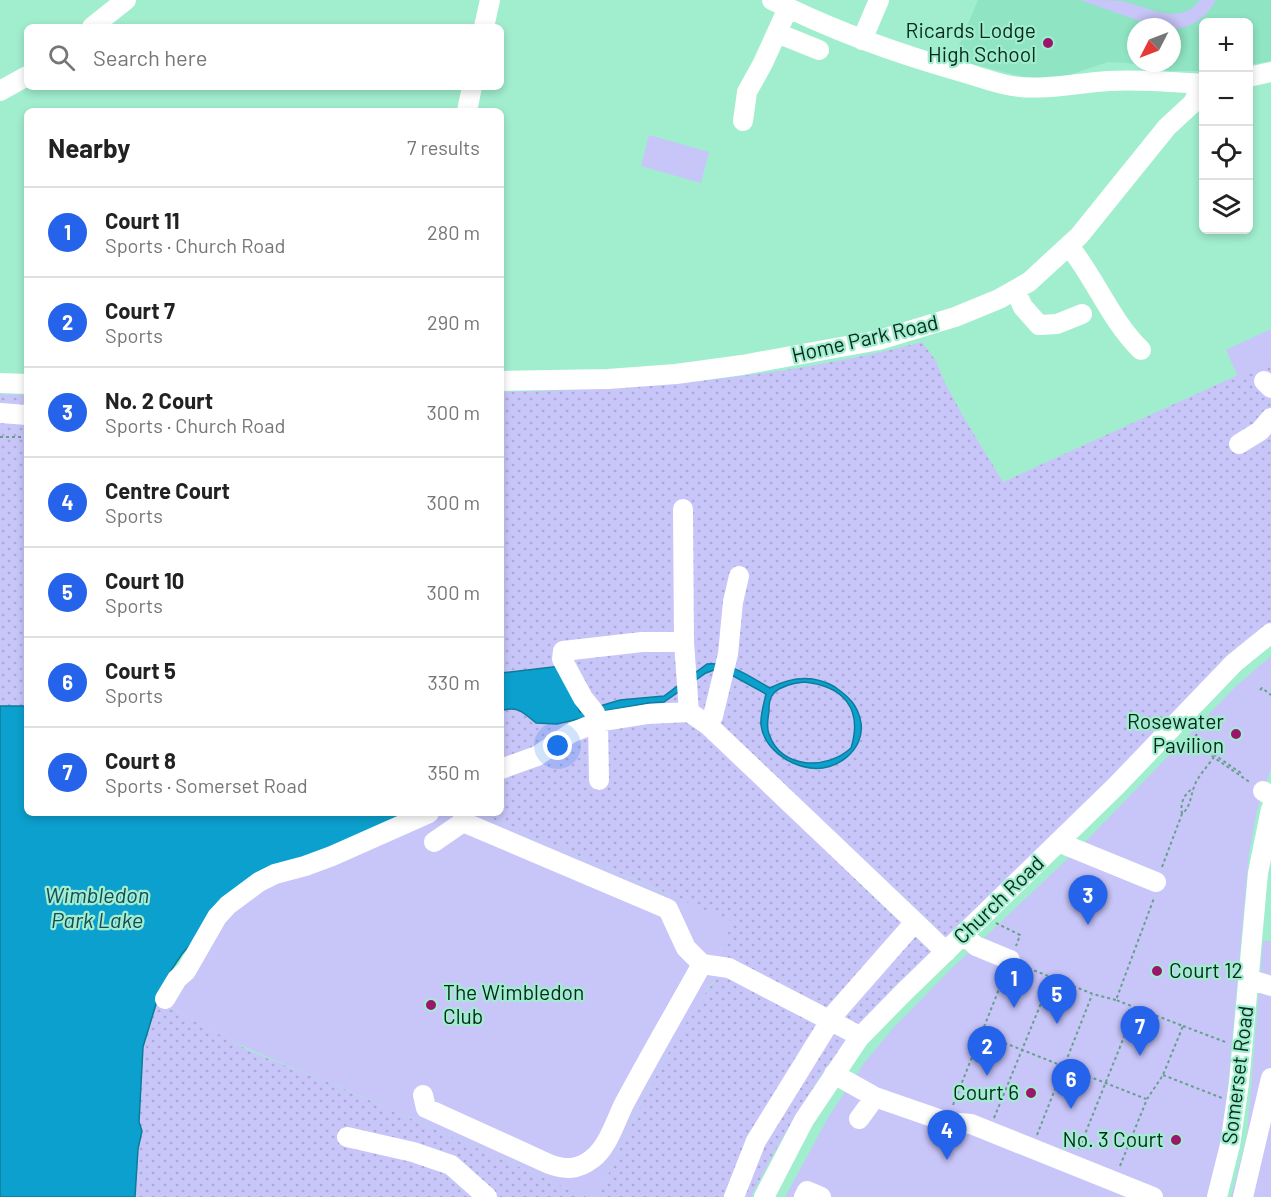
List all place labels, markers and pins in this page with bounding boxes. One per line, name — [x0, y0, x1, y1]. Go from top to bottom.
place label: Ricards Lodge High School — [906, 17, 1036, 66]
marker: Ricards Lodge High School — [1041, 36, 1055, 50]
place label: Rosewater Pavilion — [1127, 708, 1224, 757]
marker: Rosewater Pavilion — [1229, 727, 1243, 741]
pin: 3 — [1068, 876, 1108, 925]
place label: Court 12 — [1169, 957, 1243, 982]
pin: 1 — [994, 958, 1034, 1008]
marker: Court 12 — [1150, 964, 1164, 978]
pin: 5 — [1038, 974, 1076, 1024]
place label: The Wimbledon Club — [443, 979, 584, 1028]
marker: The Wimbledon Club — [424, 998, 438, 1012]
pin: 7 — [1120, 1006, 1160, 1056]
pin: 2 — [968, 1026, 1006, 1076]
pin: 6 — [1052, 1060, 1090, 1109]
place label: Court 6 — [953, 1079, 1019, 1104]
marker: Court 6 — [1024, 1086, 1038, 1100]
pin: 4 — [928, 1110, 966, 1160]
place label: No. 3 Court — [1062, 1126, 1164, 1151]
marker: No. 3 Court — [1169, 1133, 1183, 1147]

